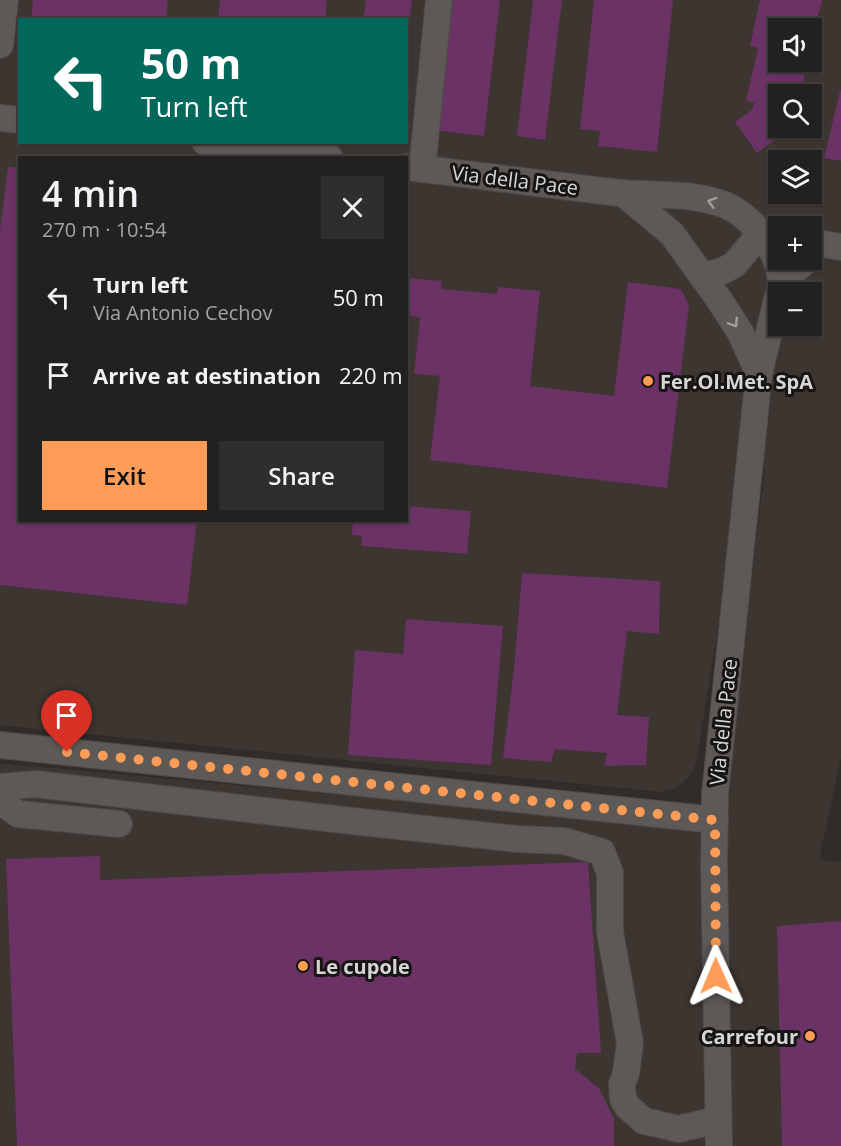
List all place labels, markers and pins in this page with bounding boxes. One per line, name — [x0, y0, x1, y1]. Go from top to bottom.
place label: Fer.Ol.Met. SpA — [660, 368, 813, 395]
marker: Fer.Ol.Met. SpA — [641, 374, 655, 388]
pin — [41, 690, 92, 752]
place label: Le cupole — [315, 953, 410, 980]
marker: Le cupole — [296, 959, 310, 973]
place label: Carrefour — [701, 1023, 798, 1050]
marker: Carrefour — [803, 1029, 817, 1043]

